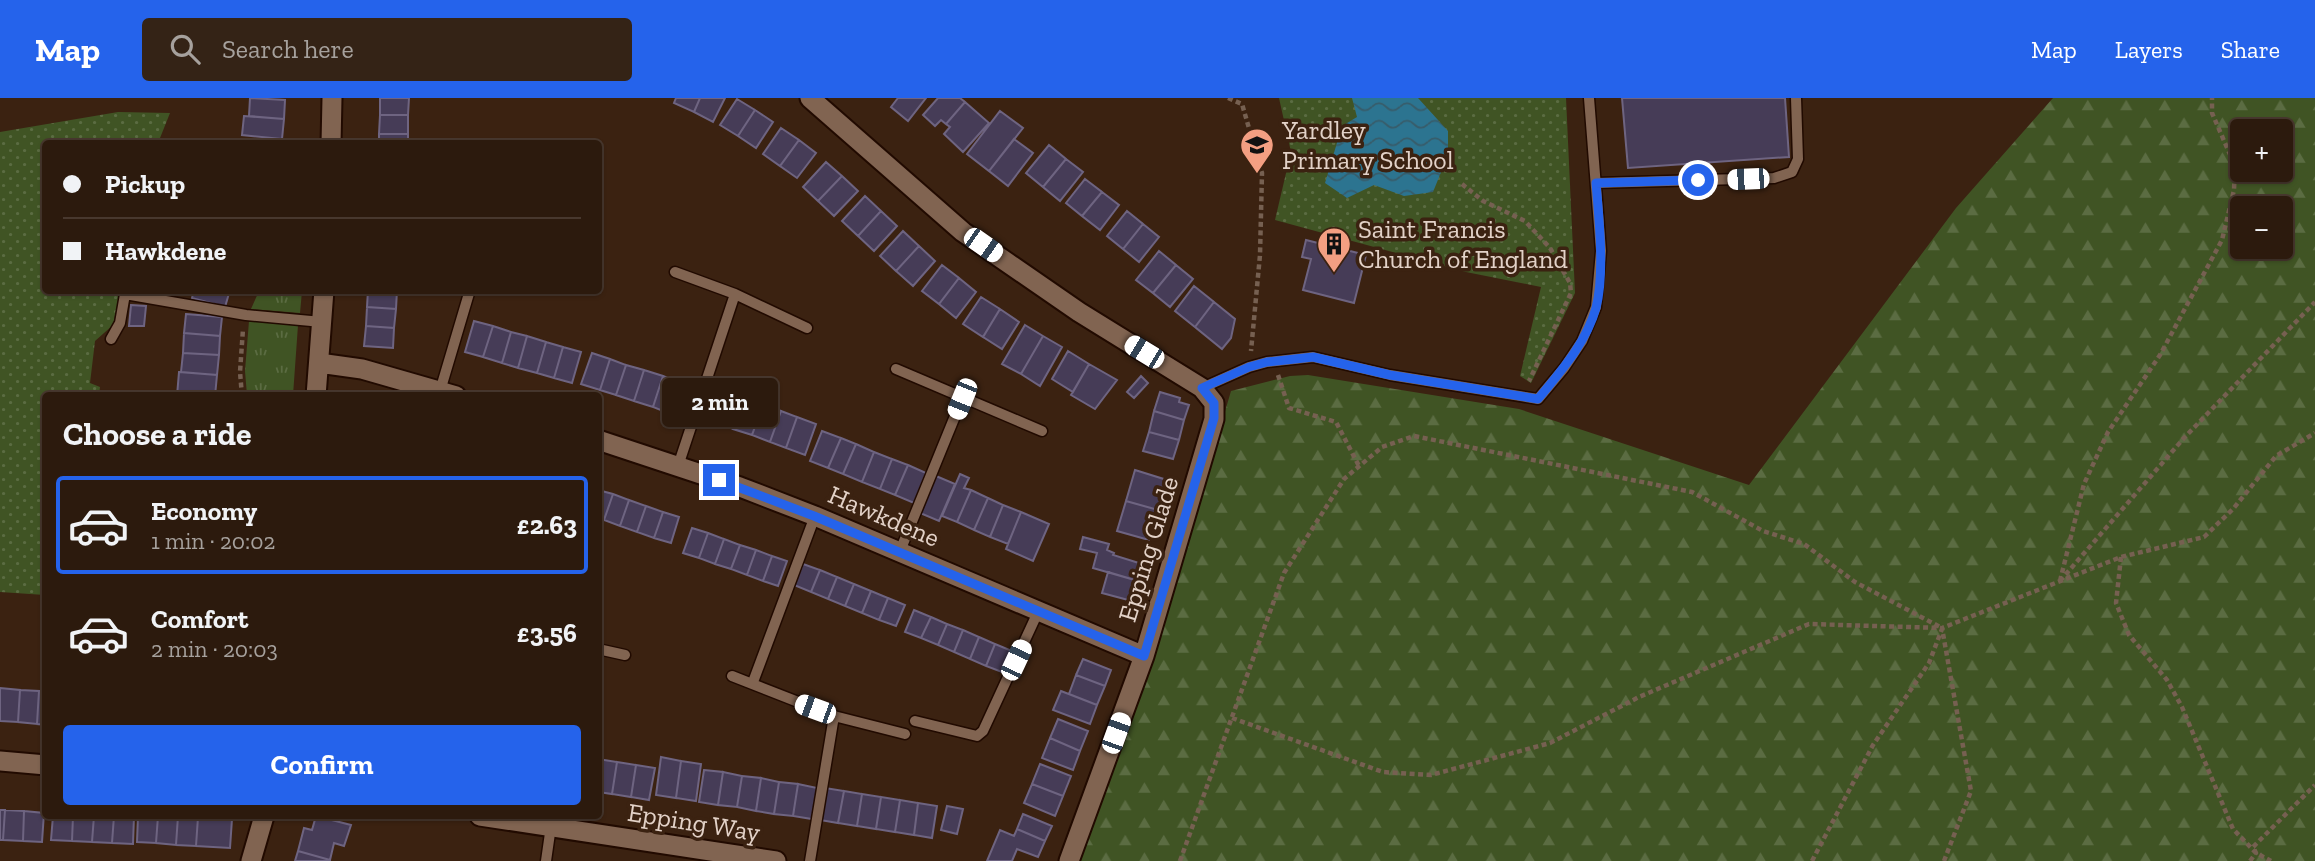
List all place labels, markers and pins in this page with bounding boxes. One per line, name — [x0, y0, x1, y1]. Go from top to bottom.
place label: Yardley Primary School — [1281, 114, 1454, 176]
school or university icon: Yardley Primary School — [1238, 126, 1276, 175]
place label: Saint Francis Church of England — [1358, 213, 1568, 275]
building icon: Saint Francis Church of England — [1315, 225, 1353, 274]

